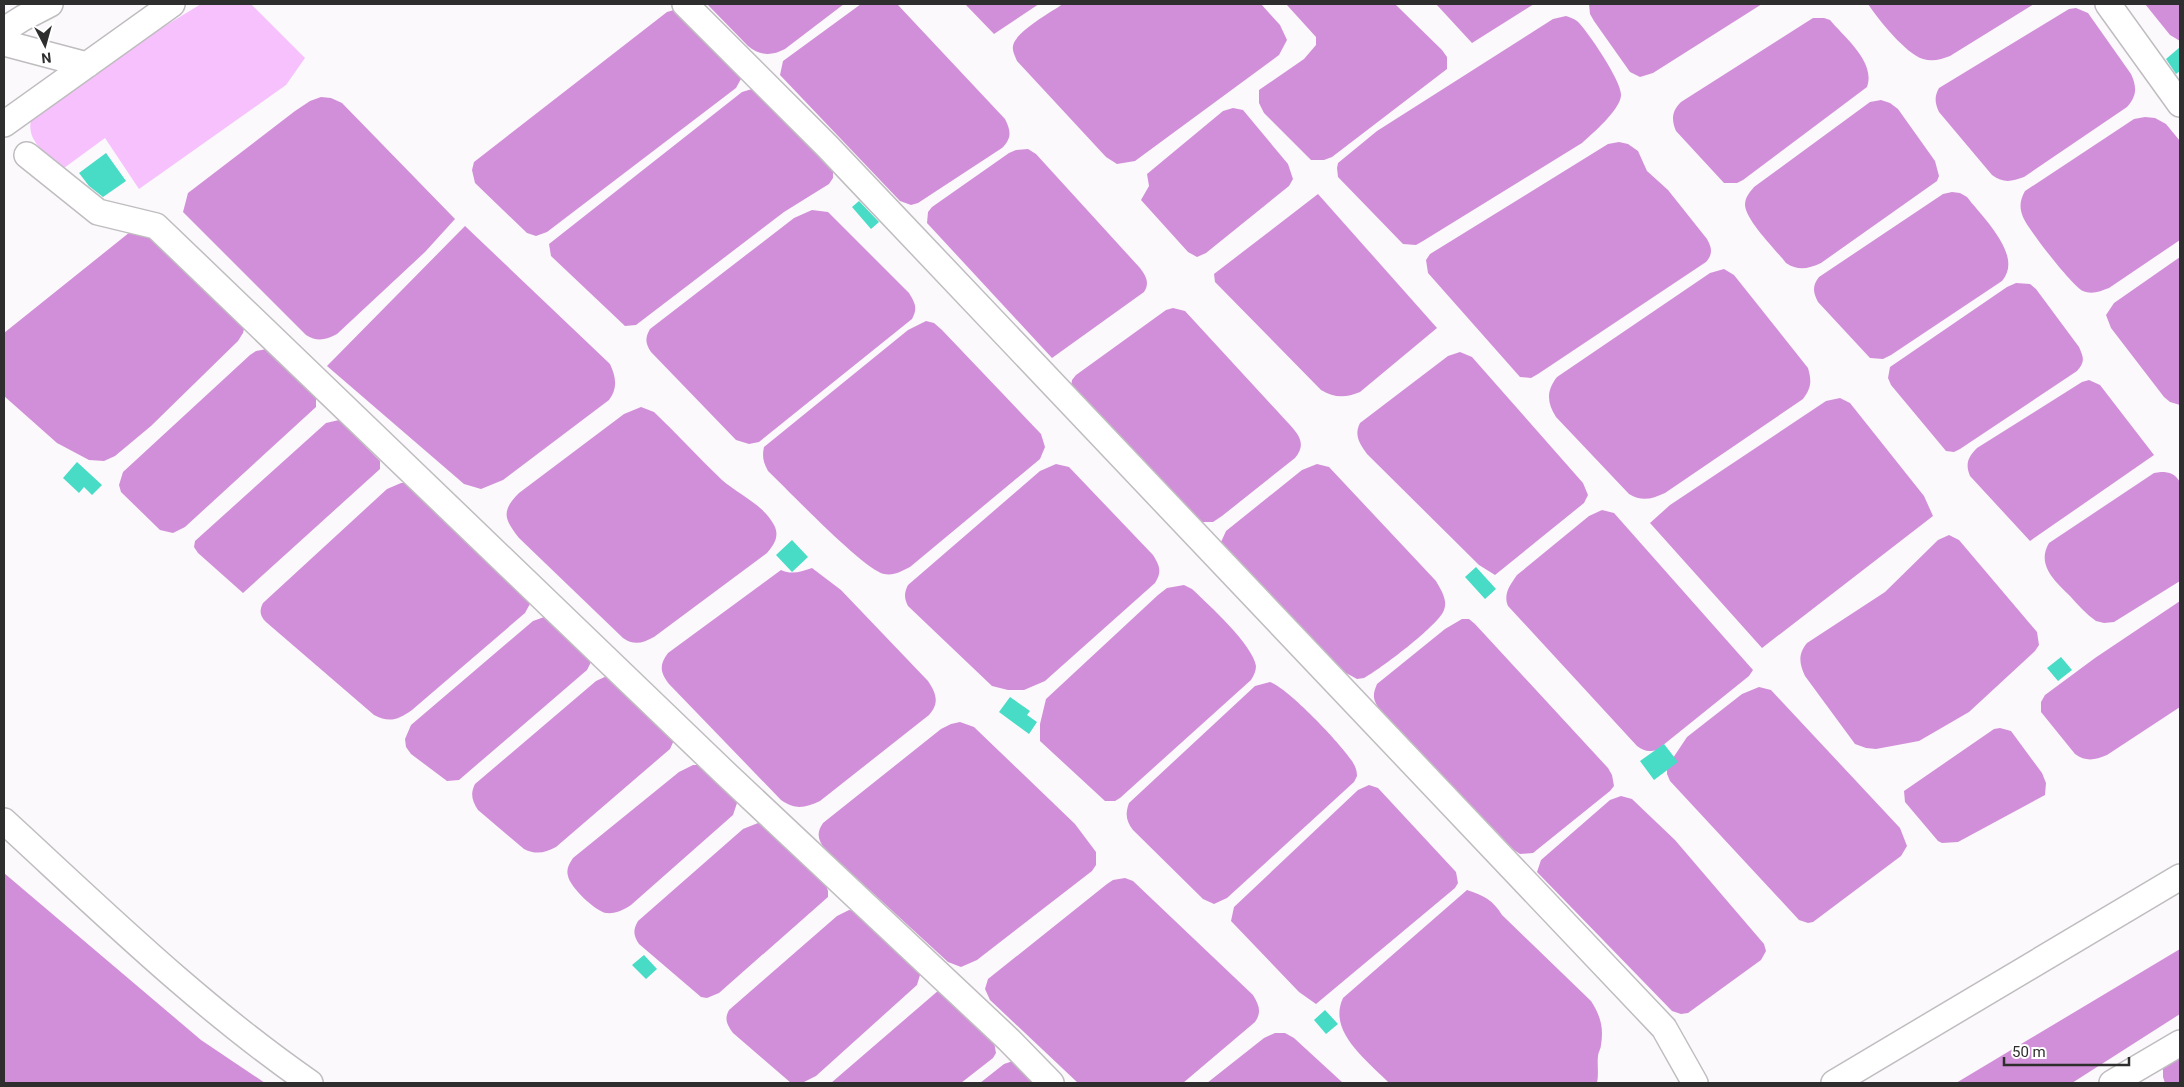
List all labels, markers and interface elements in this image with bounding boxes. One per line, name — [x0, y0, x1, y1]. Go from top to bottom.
north arrow — [20, 20, 70, 70]
text: N — [41, 49, 52, 66]
scale bar — [2004, 1034, 2129, 1066]
text: 50 m — [2012, 1043, 2046, 1061]

